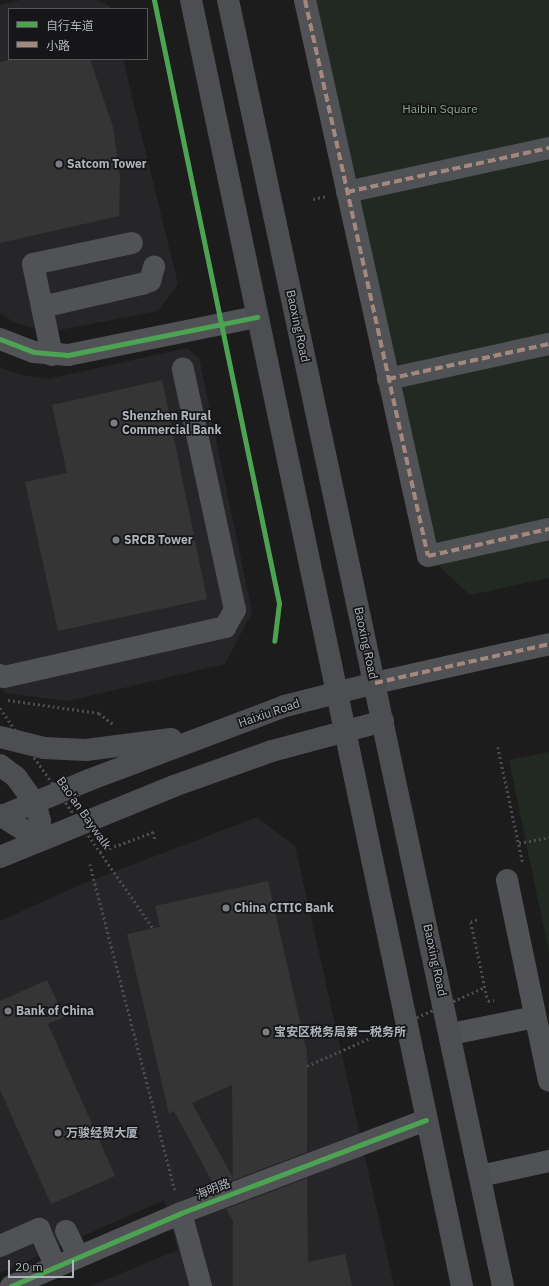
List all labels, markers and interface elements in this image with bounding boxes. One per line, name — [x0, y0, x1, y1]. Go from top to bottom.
legend — [8, 8, 148, 60]
text: 自行车道 — [46, 18, 94, 33]
text: 小路 — [46, 38, 70, 53]
park label: Haibin Square — [402, 102, 478, 116]
place label: Satcom Tower — [67, 157, 147, 171]
marker: Satcom Tower — [54, 159, 64, 169]
street label: Baoxing Road — [283, 289, 313, 363]
place label: Shenzhen Rural Commercial Bank — [122, 409, 221, 437]
marker: Shenzhen Rural Commercial Bank — [109, 418, 119, 428]
place label: SRCB Tower — [124, 533, 193, 547]
marker: SRCB Tower — [111, 535, 121, 545]
street label: Baoxing Road — [351, 606, 381, 680]
street label: Haixiu Road — [236, 696, 302, 730]
street label: Bao'an Baywalk — [54, 774, 114, 852]
place label: China CITIC Bank — [234, 901, 334, 915]
marker: China CITIC Bank — [221, 903, 231, 913]
street label: Baoxing Road — [420, 923, 450, 997]
place label: Bank of China — [16, 1004, 94, 1018]
marker: Bank of China — [3, 1006, 13, 1016]
place label: 宝安区税务局第一税务所 — [274, 1025, 406, 1039]
marker: 宝安区税务局第一税务所 — [261, 1027, 271, 1037]
place label: 万骏经贸大厦 — [66, 1126, 138, 1140]
marker: 万骏经贸大厦 — [53, 1128, 63, 1138]
street label: 海明路 — [194, 1176, 232, 1202]
scale bar — [10, 1252, 76, 1278]
text: 20 m — [15, 1259, 43, 1274]

